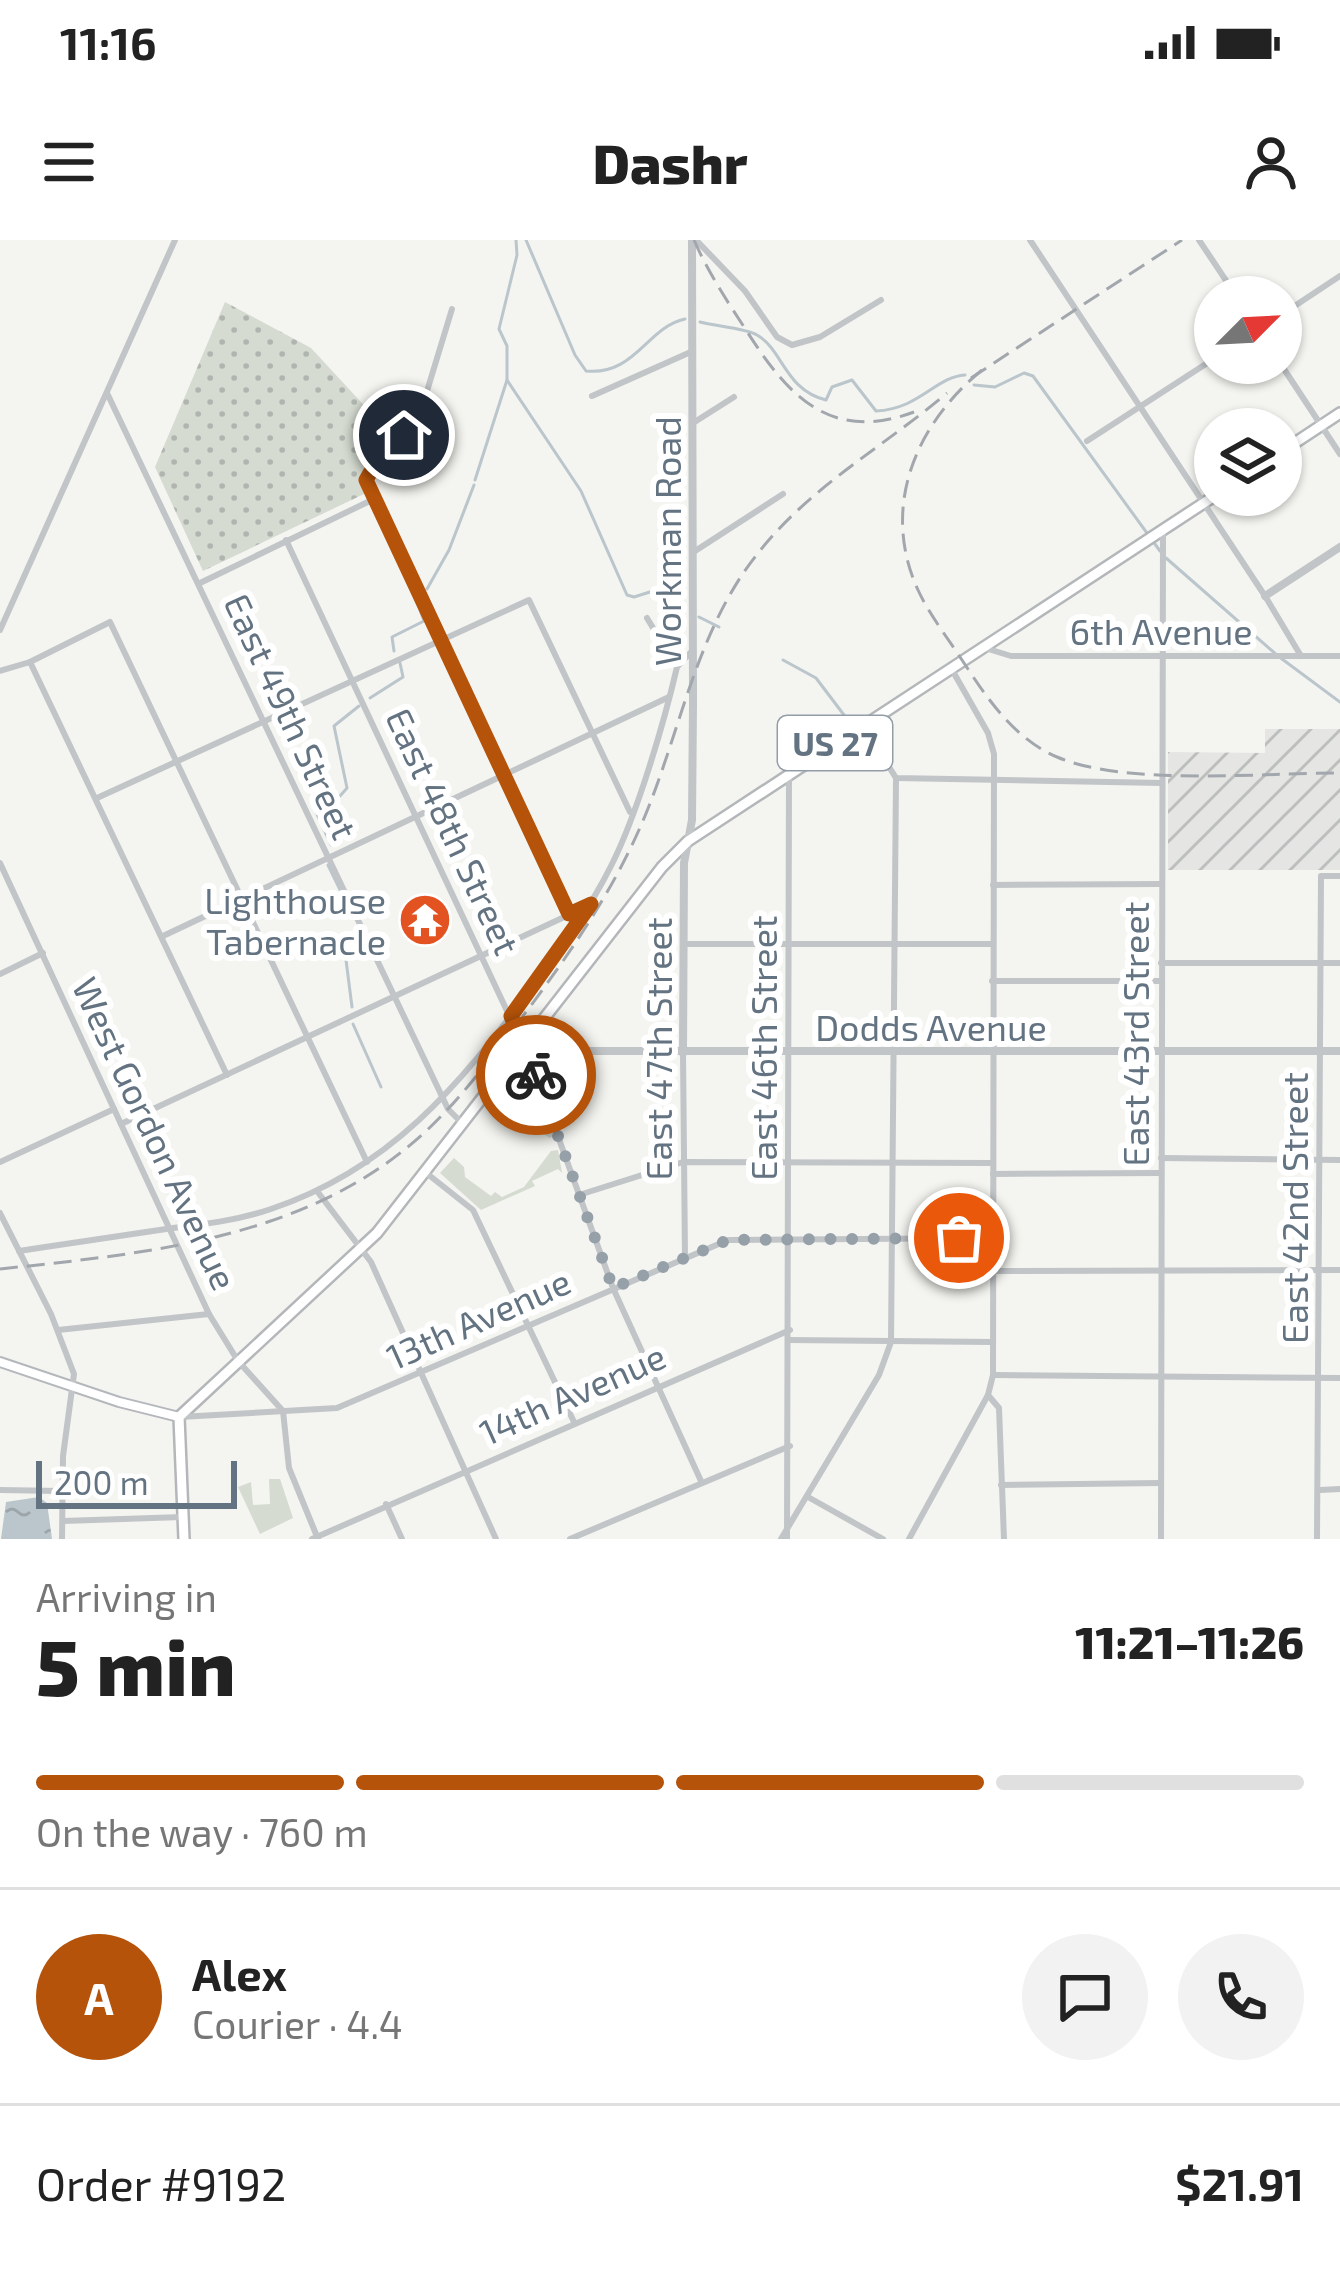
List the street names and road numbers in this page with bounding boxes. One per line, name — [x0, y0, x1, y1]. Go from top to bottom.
street label: Workman Road — [645, 416, 688, 666]
street label: East 49th Street — [216, 587, 368, 845]
street label: 6th Avenue — [1069, 609, 1253, 652]
street label: East 48th Street — [378, 701, 530, 961]
road number: US 27 — [778, 716, 892, 770]
street label: East 43rd Street — [1113, 902, 1156, 1166]
street label: East 46th Street — [741, 915, 784, 1181]
street label: East 47th Street — [636, 917, 679, 1181]
street label: West Gordon Avenue — [65, 970, 247, 1296]
street label: Dodds Avenue — [815, 1005, 1047, 1048]
street label: East 42nd Street — [1272, 1072, 1315, 1344]
street label: 13th Avenue — [379, 1258, 577, 1378]
street label: 14th Avenue — [472, 1333, 672, 1453]

